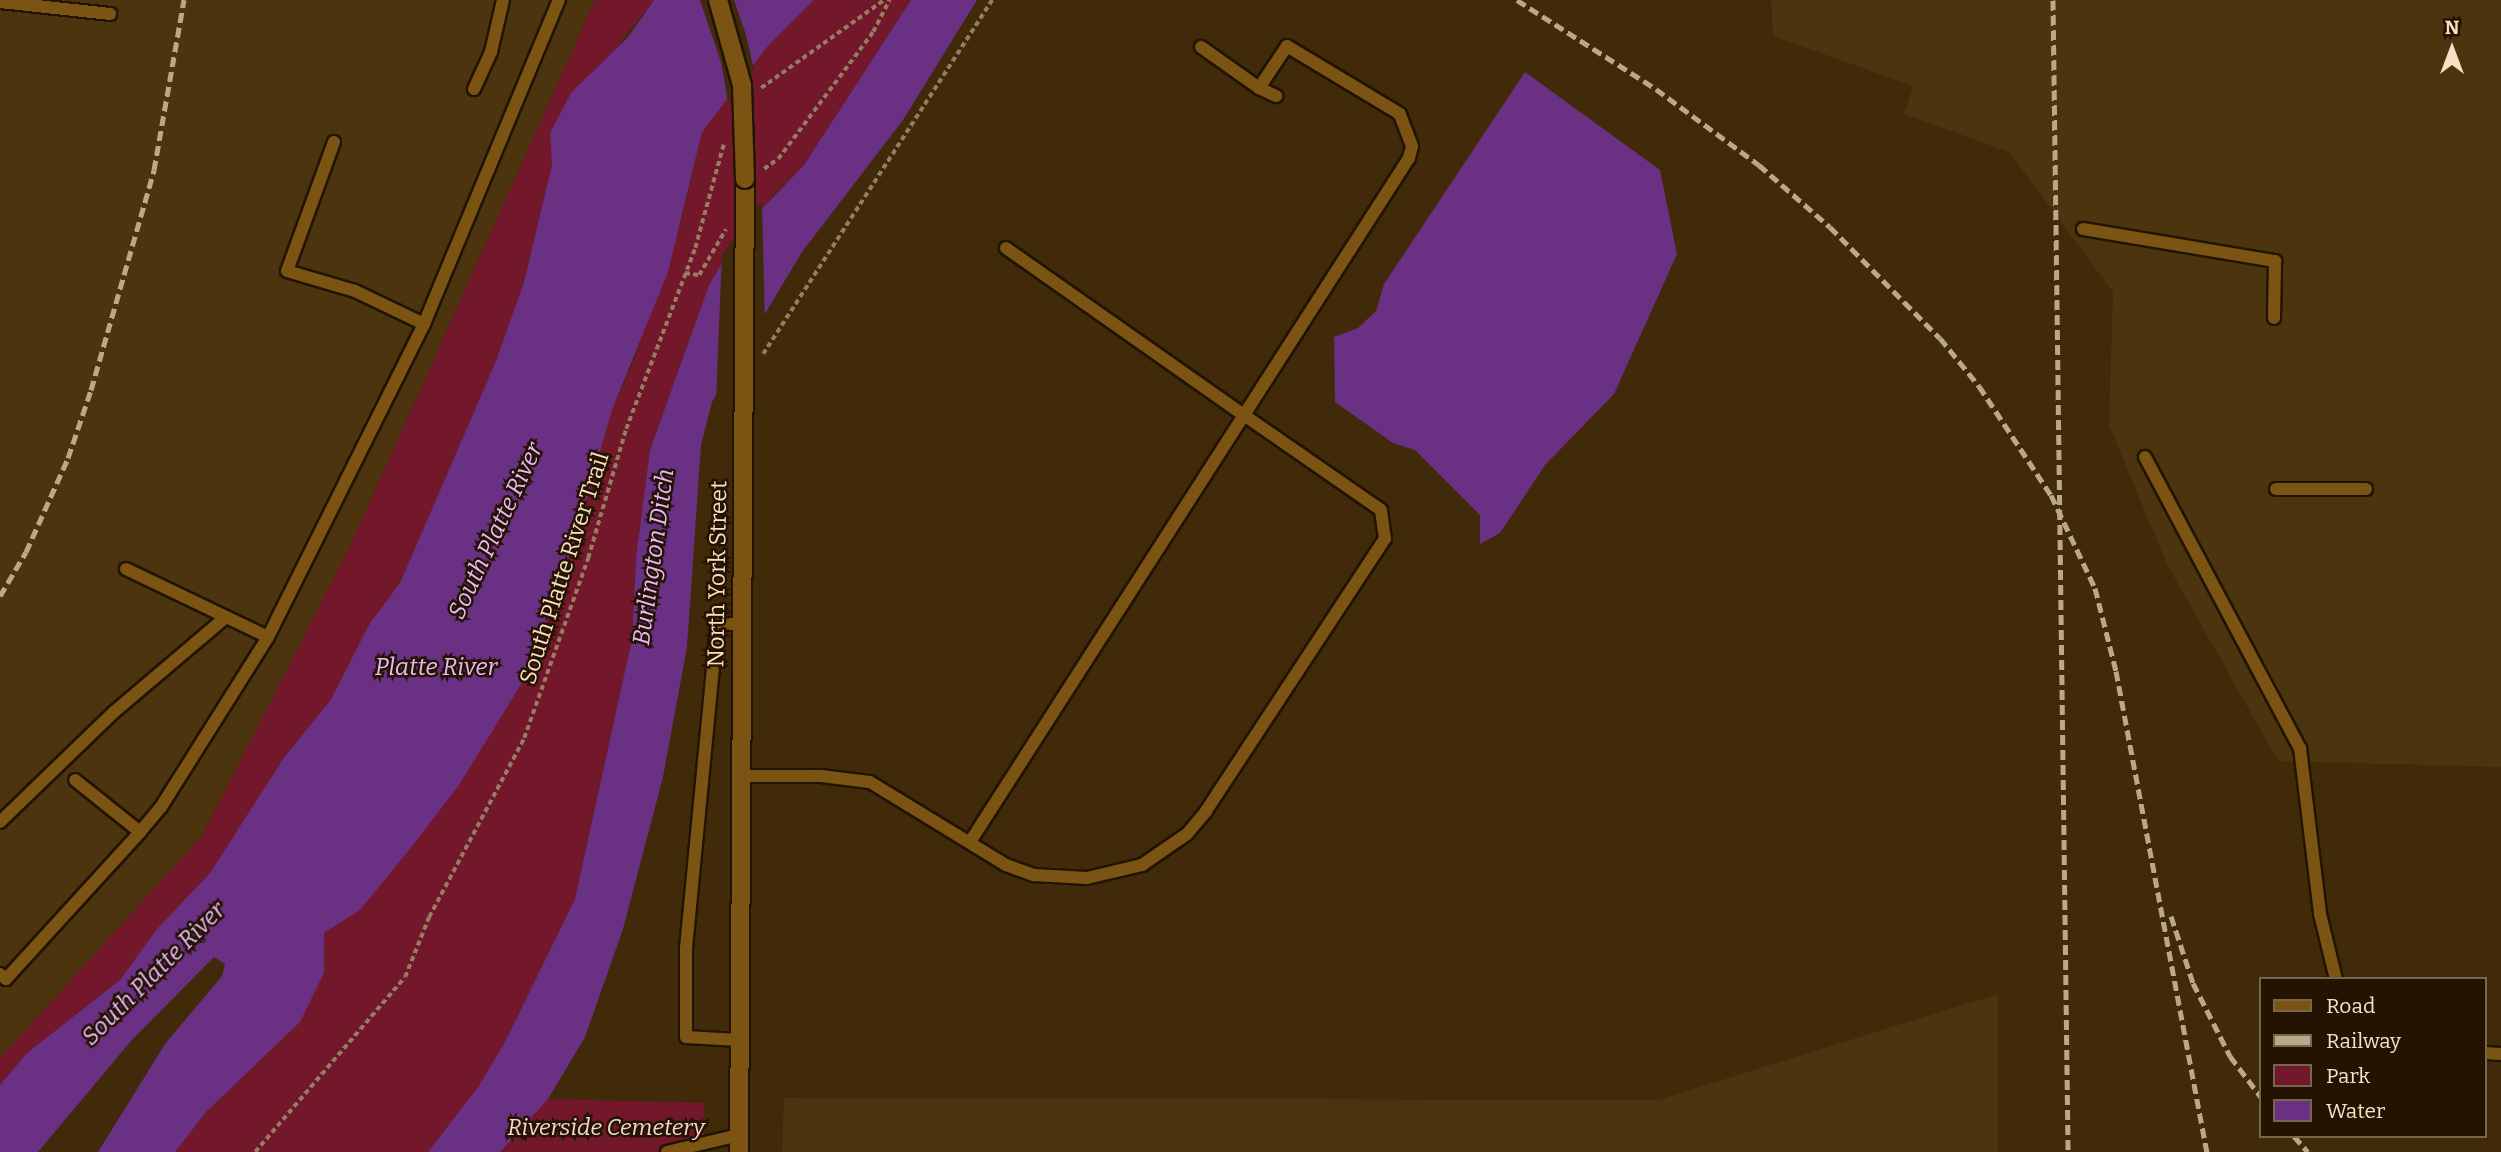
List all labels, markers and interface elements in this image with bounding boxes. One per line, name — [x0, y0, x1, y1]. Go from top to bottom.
north arrow — [2417, 14, 2487, 84]
text: N — [2445, 16, 2459, 39]
water label: South Platte River — [443, 438, 549, 624]
street label: South Platte River Trail — [513, 448, 615, 688]
water label: Burlington Ditch — [627, 467, 681, 647]
street label: North York Street — [702, 480, 732, 668]
water label: Platte River — [375, 654, 497, 682]
water label: South Platte River — [76, 896, 232, 1052]
legend — [2260, 977, 2487, 1138]
text: Road — [2326, 993, 2375, 1019]
text: Railway — [2326, 1028, 2401, 1054]
text: Park — [2326, 1063, 2370, 1089]
text: Water — [2326, 1098, 2385, 1124]
park label: Riverside Cemetery — [507, 1113, 705, 1141]

